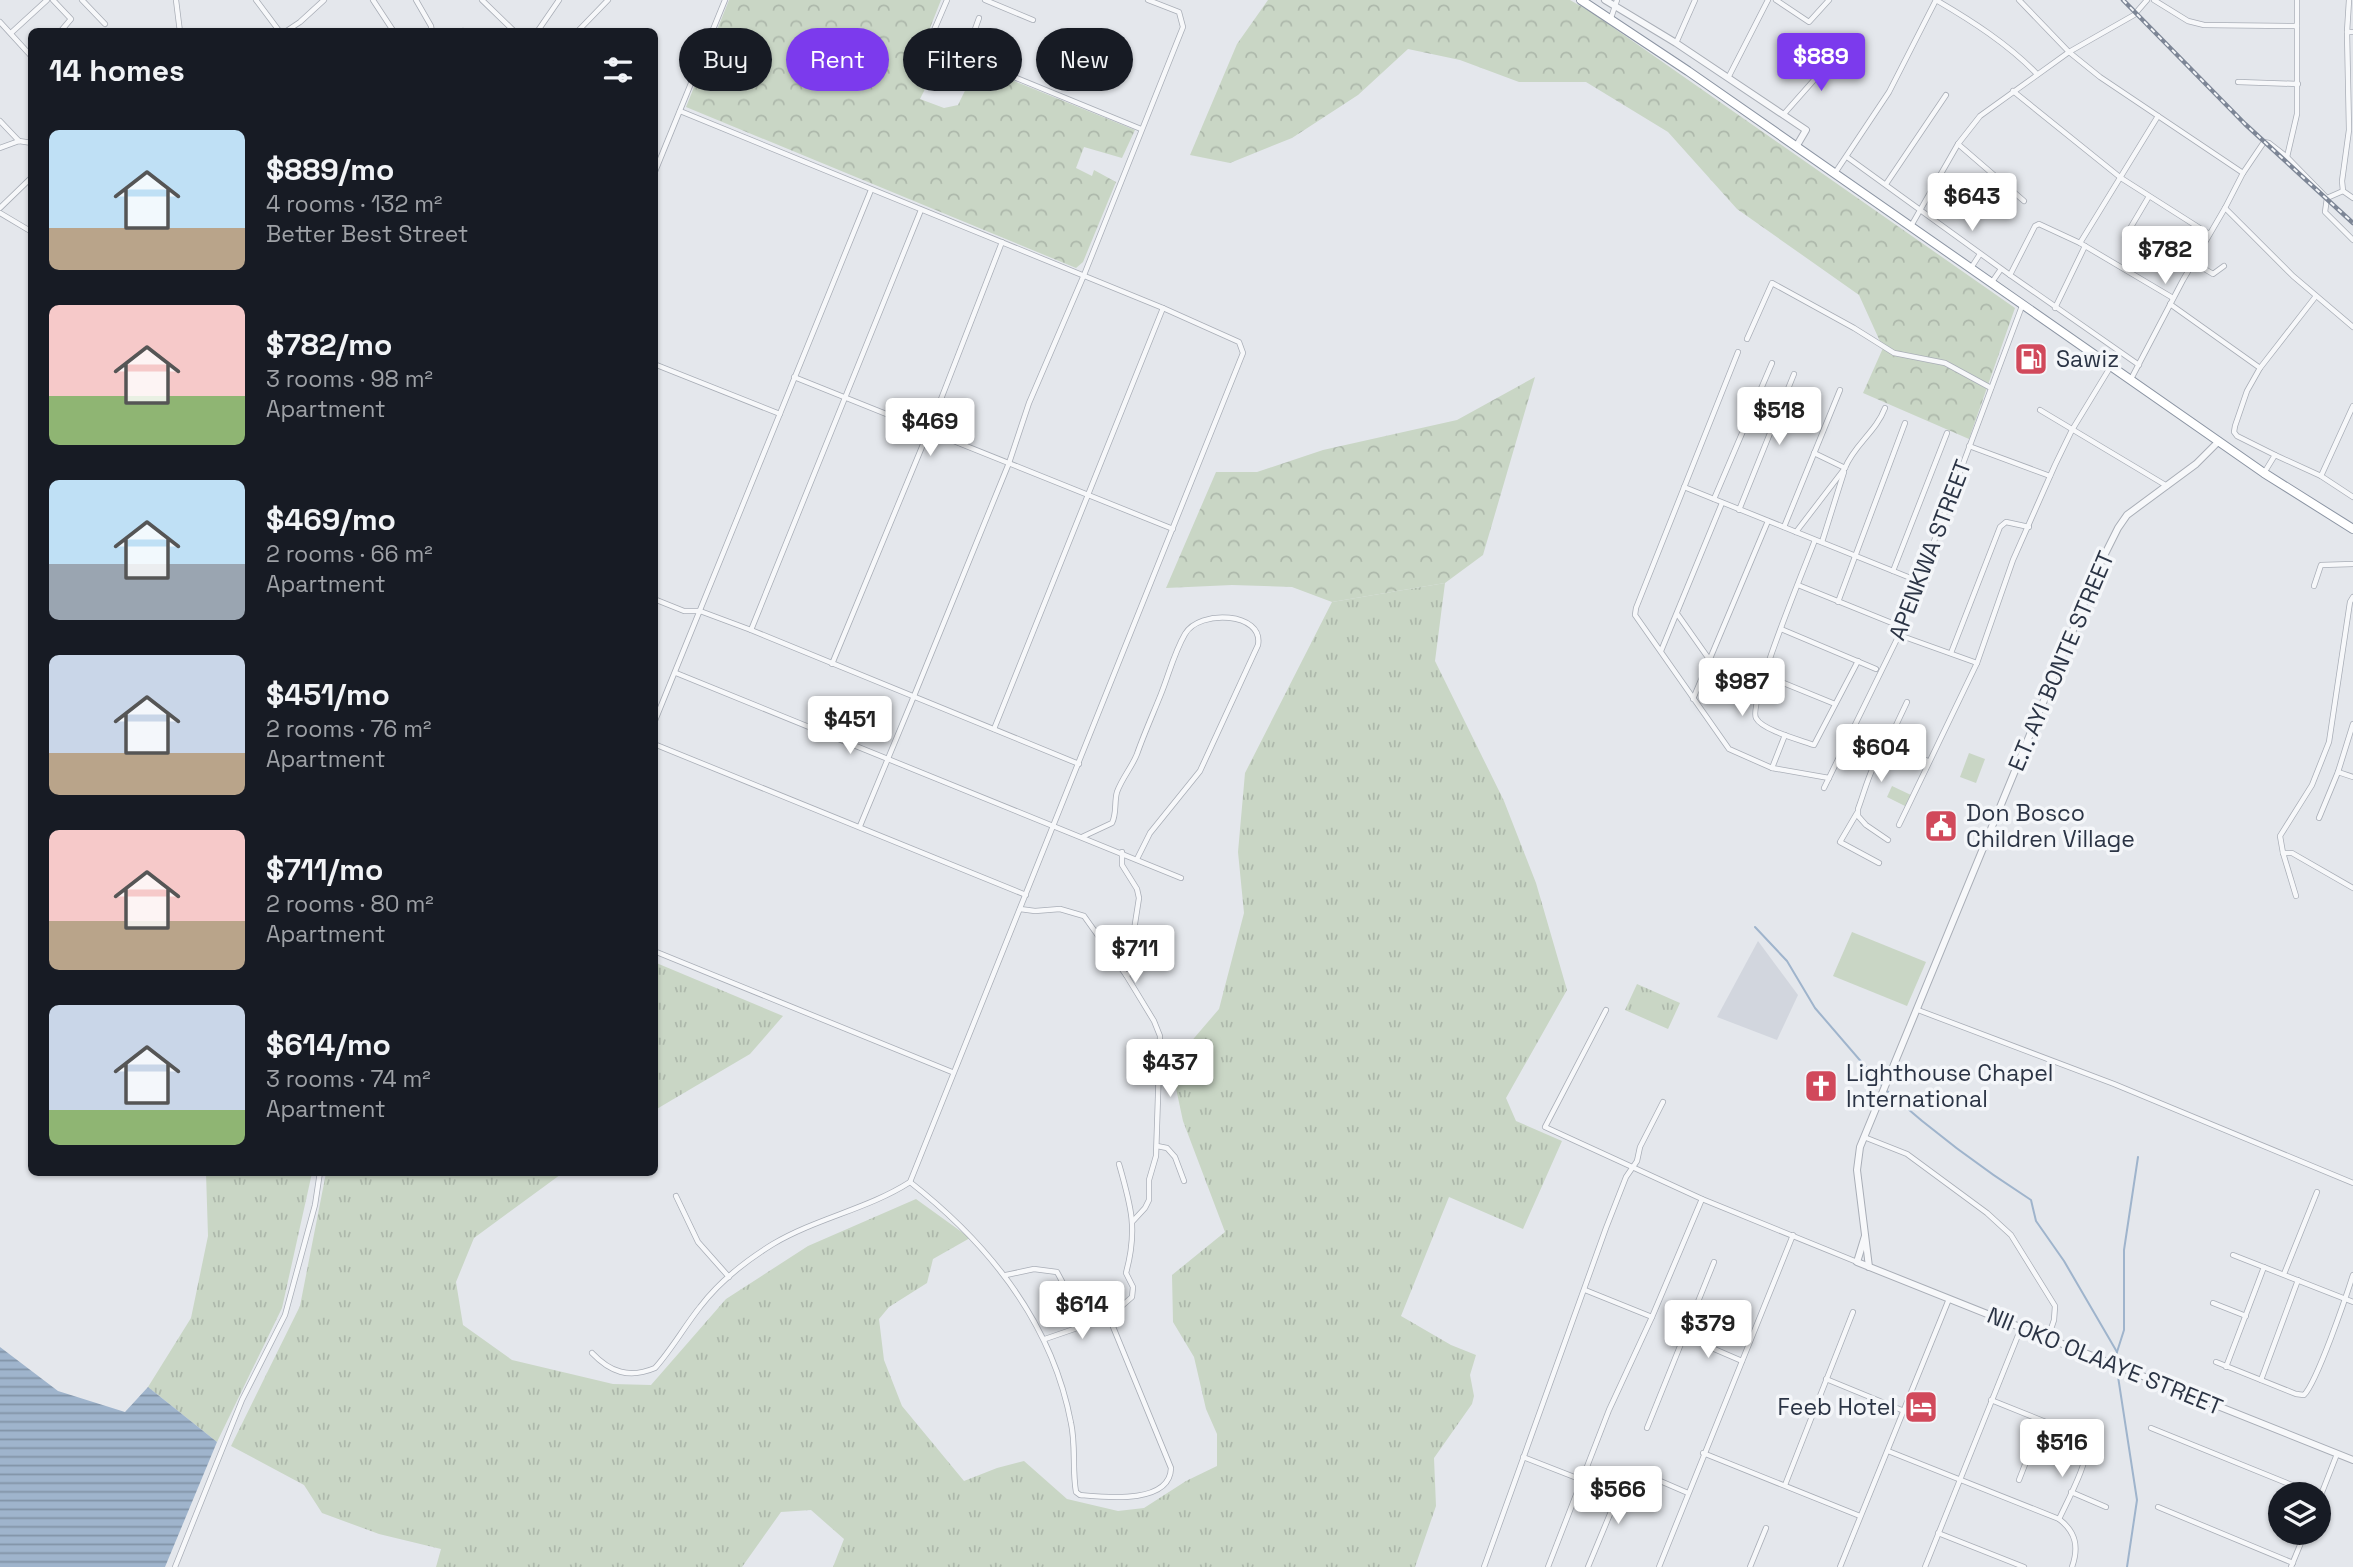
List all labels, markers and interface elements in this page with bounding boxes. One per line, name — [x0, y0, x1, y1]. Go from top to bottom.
chip: Buy — [679, 28, 772, 91]
chip: Rent — [786, 28, 889, 91]
chip: Filters — [903, 28, 1022, 91]
chip: New — [1036, 28, 1133, 91]
pin: $889 — [1780, 34, 1862, 93]
text: $889 — [1793, 41, 1849, 71]
text: 14 homes — [49, 51, 185, 90]
icon: filters — [599, 51, 637, 89]
text: $889/mo — [266, 150, 394, 189]
icon: home — [105, 158, 189, 242]
pin: $643 — [1931, 174, 2013, 233]
text: $643 — [1944, 181, 2000, 211]
text: 4 rooms · 132 m² — [266, 189, 442, 219]
text: Better Best Street — [266, 219, 468, 249]
pin: $782 — [2124, 226, 2206, 286]
text: $782 — [2138, 234, 2192, 264]
text: $782/mo — [266, 325, 392, 364]
icon: home — [105, 333, 189, 417]
fuel station icon: Sawiz — [2012, 340, 2050, 378]
place label: Sawiz — [2056, 344, 2119, 374]
text: 3 rooms · 98 m² — [266, 364, 433, 394]
pin: $518 — [1738, 388, 1820, 447]
text: Apartment — [266, 394, 386, 424]
text: $518 — [1753, 395, 1805, 425]
pin: $469 — [889, 398, 971, 458]
text: $469 — [902, 406, 959, 436]
street label: APENKWA STREET — [1882, 455, 1978, 645]
text: $469/mo — [266, 500, 396, 539]
icon: home — [105, 508, 189, 592]
text: 2 rooms · 66 m² — [266, 539, 433, 569]
street label: E.T. AYI BONTE STREET — [2001, 547, 2121, 775]
text: Apartment — [266, 569, 386, 599]
pin: $987 — [1701, 658, 1783, 718]
text: $987 — [1715, 666, 1769, 696]
text: $451/mo — [266, 675, 390, 714]
icon: home — [105, 683, 189, 767]
pin: $451 — [809, 696, 891, 756]
text: $451 — [824, 704, 876, 734]
text: 2 rooms · 76 m² — [266, 714, 431, 744]
pin: $604 — [1840, 724, 1922, 784]
text: $604 — [1852, 732, 1910, 762]
text: Apartment — [266, 744, 386, 774]
place label: Don Bosco Children Village — [1966, 798, 2135, 854]
public building icon: Don Bosco Children Village — [1922, 807, 1960, 845]
text: $711/mo — [266, 850, 383, 889]
icon: home — [105, 858, 189, 942]
text: 2 rooms · 80 m² — [266, 889, 434, 919]
text: Apartment — [266, 919, 386, 949]
pin: $711 — [1094, 926, 1176, 985]
text: $711 — [1111, 933, 1159, 963]
text: $614/mo — [266, 1025, 391, 1064]
icon: home — [105, 1033, 189, 1117]
pin: $437 — [1129, 1040, 1211, 1099]
text: $437 — [1142, 1047, 1198, 1077]
place label: Lighthouse Chapel International — [1846, 1058, 2054, 1114]
text: 3 rooms · 74 m² — [266, 1064, 431, 1094]
church icon: Lighthouse Chapel International — [1802, 1067, 1840, 1105]
text: Apartment — [266, 1094, 386, 1124]
pin: $614 — [1041, 1282, 1123, 1341]
text: $614 — [1055, 1289, 1109, 1319]
pin: $379 — [1667, 1300, 1749, 1360]
street label: NII OKO OLAAYE STREET — [1983, 1300, 2227, 1422]
text: $379 — [1681, 1308, 1735, 1338]
hotel icon: Feeb Hotel — [1902, 1388, 1940, 1426]
place label: Feeb Hotel — [1777, 1392, 1896, 1422]
pin: $516 — [2021, 1420, 2103, 1479]
text: $516 — [2036, 1427, 2088, 1457]
pin: $566 — [1577, 1466, 1659, 1526]
text: $566 — [1590, 1474, 1646, 1504]
map controls — [2268, 1482, 2331, 1545]
button: layers — [2268, 1482, 2331, 1545]

